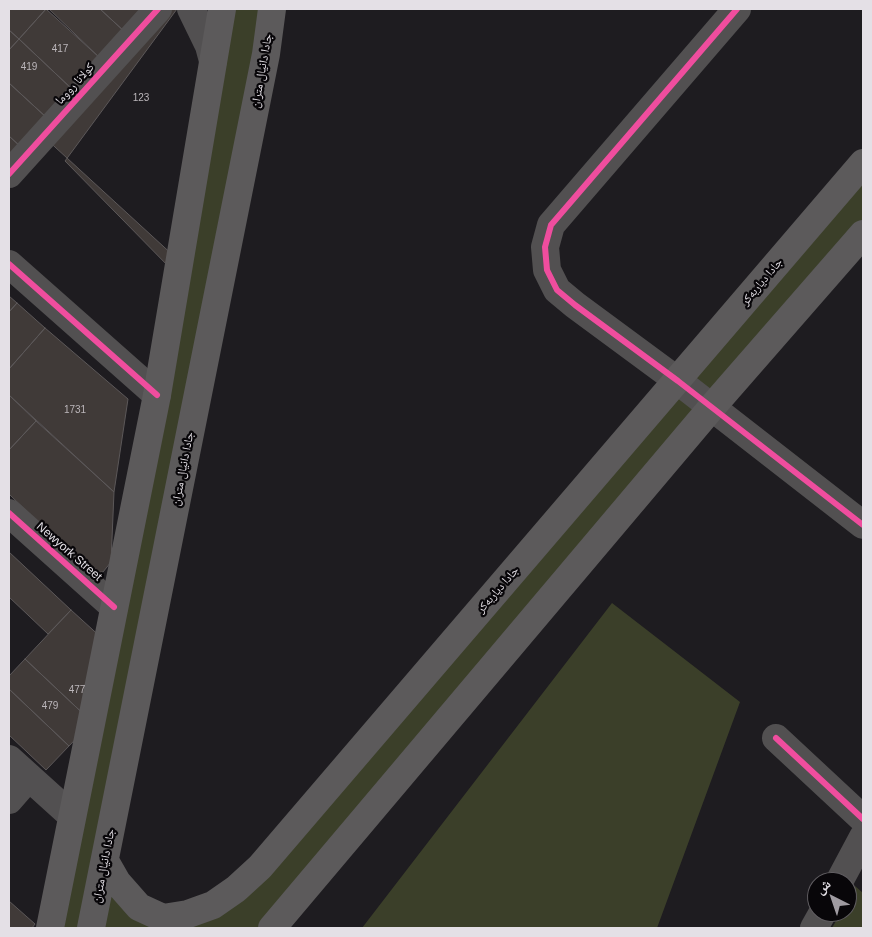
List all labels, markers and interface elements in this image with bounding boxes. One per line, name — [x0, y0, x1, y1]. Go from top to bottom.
street label: جادا دانيال متران — [248, 33, 276, 109]
house number: 417 — [52, 43, 68, 55]
street label: كولانا رووما — [53, 60, 97, 108]
house number: 419 — [21, 61, 37, 73]
house number: 123 — [133, 92, 149, 104]
street label: جادا دیاربه‌كر — [738, 255, 786, 309]
house number: 1731 — [64, 404, 86, 416]
street label: جادا دانيال متران — [169, 431, 197, 507]
street label: Newyork Street — [33, 520, 105, 584]
street label: جادا دیاربه‌كر — [474, 564, 522, 616]
house number: 477 — [69, 684, 85, 696]
house number: 479 — [42, 700, 58, 712]
street label: جادا دانيال متران — [90, 828, 118, 904]
north arrow — [807, 872, 857, 922]
text: ش — [812, 876, 834, 897]

